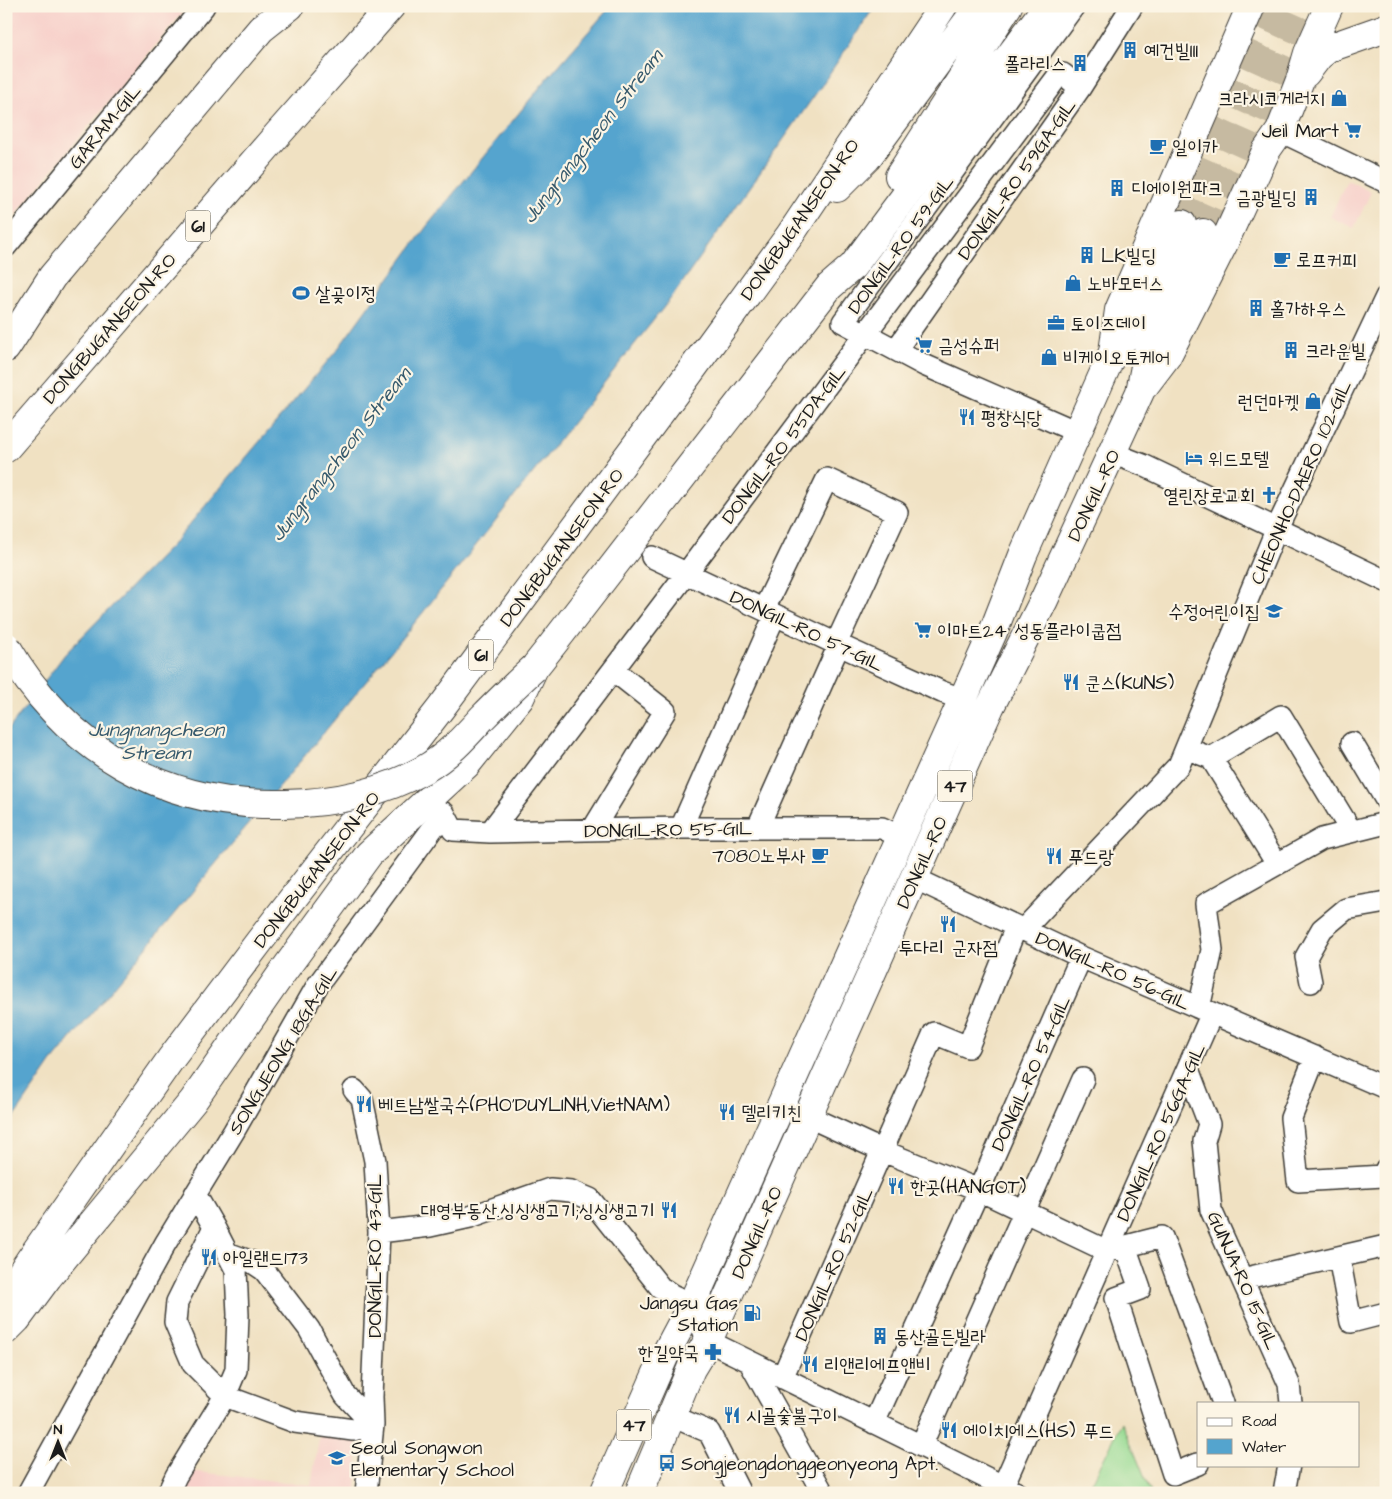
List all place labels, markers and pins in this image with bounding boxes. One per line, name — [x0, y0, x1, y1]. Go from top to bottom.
place label: 예건빌III — [1144, 38, 1199, 65]
building icon: 예건빌III — [1120, 40, 1140, 60]
place label: 폴라리스 — [1005, 51, 1066, 78]
building icon: 폴라리스 — [1070, 53, 1090, 73]
place label: 크라시코게러지 — [1218, 86, 1325, 113]
shop icon: 크라시코게러지 — [1329, 88, 1349, 108]
place label: Jeil Mart — [1262, 118, 1339, 145]
supermarket icon: Jeil Mart — [1343, 120, 1363, 140]
place label: 일이카 — [1172, 134, 1219, 161]
cafe icon: 일이카 — [1148, 136, 1168, 156]
place label: 디에이원파크 — [1131, 176, 1223, 203]
building icon: 디에이원파크 — [1107, 178, 1127, 198]
place label: 금광빌딩 — [1236, 185, 1297, 212]
building icon: 금광빌딩 — [1301, 187, 1321, 207]
place label: LK빌딩 — [1101, 243, 1156, 270]
building icon: LK빌딩 — [1077, 245, 1097, 265]
place label: 로프커피 — [1296, 247, 1357, 274]
cafe icon: 로프커피 — [1272, 249, 1292, 269]
place label: 노바모터스 — [1087, 271, 1163, 298]
shop icon: 노바모터스 — [1063, 273, 1083, 293]
place label: 살곶이정 — [315, 281, 376, 308]
sports icon: 살곶이정 — [291, 283, 311, 303]
place label: 홀가하우스 — [1270, 296, 1346, 323]
building icon: 홀가하우스 — [1246, 298, 1266, 318]
place label: 토이즈데이 — [1070, 311, 1146, 338]
office icon: 토이즈데이 — [1046, 313, 1066, 333]
place label: 금성슈퍼 — [938, 333, 999, 360]
supermarket icon: 금성슈퍼 — [914, 335, 934, 355]
place label: 크라운빌 — [1305, 338, 1367, 365]
building icon: 크라운빌 — [1281, 340, 1301, 360]
place label: 비케이오토케어 — [1063, 345, 1170, 372]
shop icon: 비케이오토케어 — [1039, 347, 1059, 367]
place label: 런던마켓 — [1238, 389, 1299, 416]
shop icon: 런던마켓 — [1303, 391, 1323, 411]
place label: 평창식당 — [981, 405, 1042, 432]
restaurant icon: 평창식당 — [957, 407, 977, 427]
place label: 위드모텔 — [1208, 446, 1269, 473]
hotel icon: 위드모텔 — [1184, 448, 1204, 468]
place label: 열린장로교회 — [1163, 483, 1255, 510]
church icon: 열린장로교회 — [1259, 485, 1279, 505]
place label: 수정어린이집 — [1168, 599, 1260, 626]
school or university icon: 수정어린이집 — [1264, 601, 1284, 621]
place label: 이마트24 성동플라이쿱점 — [937, 618, 1121, 645]
supermarket icon: 이마트24 성동플라이쿱점 — [913, 620, 933, 640]
place label: 쿤스(KUNS) — [1085, 670, 1175, 697]
restaurant icon: 쿤스(KUNS) — [1061, 672, 1081, 692]
place label: 7080노부사 — [712, 843, 806, 870]
place label: 푸드랑 — [1068, 844, 1115, 871]
cafe icon: 7080노부사 — [810, 845, 830, 865]
restaurant icon: 푸드랑 — [1044, 846, 1064, 866]
restaurant icon: 투다리 군자점 — [938, 914, 958, 934]
place label: 투다리 군자점 — [898, 935, 998, 962]
place label: 베트남쌀국수(PHO'DUYLINH,VietNAM) — [378, 1092, 670, 1119]
restaurant icon: 베트남쌀국수(PHO'DUYLINH,VietNAM) — [354, 1094, 374, 1114]
place label: 델리키친 — [741, 1100, 802, 1127]
restaurant icon: 델리키친 — [717, 1102, 737, 1122]
place label: 한곳(HANGOT) — [910, 1174, 1027, 1201]
restaurant icon: 한곳(HANGOT) — [886, 1176, 906, 1196]
place label: 대영부동산.싱싱생고기;싱싱생고기 — [421, 1198, 655, 1225]
restaurant icon: 대영부동산.싱싱생고기;싱싱생고기 — [659, 1200, 679, 1220]
place label: 아일랜드173 — [223, 1245, 308, 1272]
restaurant icon: 아일랜드173 — [199, 1247, 219, 1267]
place label: Jangsu Gas Station — [640, 1290, 738, 1339]
fuel station icon: Jangsu Gas Station — [742, 1303, 762, 1323]
place label: 동산골든빌라 — [894, 1324, 986, 1351]
building icon: 동산골든빌라 — [870, 1326, 890, 1346]
place label: 한길약국 — [638, 1340, 699, 1367]
pharmacy icon: 한길약국 — [703, 1342, 723, 1362]
place label: 리앤리에프앤비 — [824, 1352, 931, 1379]
restaurant icon: 리앤리에프앤비 — [800, 1354, 820, 1374]
place label: 시골숯불구이 — [746, 1403, 838, 1430]
restaurant icon: 시골숯불구이 — [722, 1405, 742, 1425]
place label: 에이치에스(HS) 푸드 — [963, 1418, 1114, 1445]
restaurant icon: 에이치에스(HS) 푸드 — [939, 1420, 959, 1440]
place label: Seoul Songwon Elementary School — [351, 1435, 514, 1485]
school or university icon: Seoul Songwon Elementary School — [327, 1448, 347, 1468]
place label: Songjeongdonggeonyeong Apt. — [681, 1451, 938, 1479]
bus stop icon: Songjeongdonggeonyeong Apt. — [657, 1453, 677, 1473]

